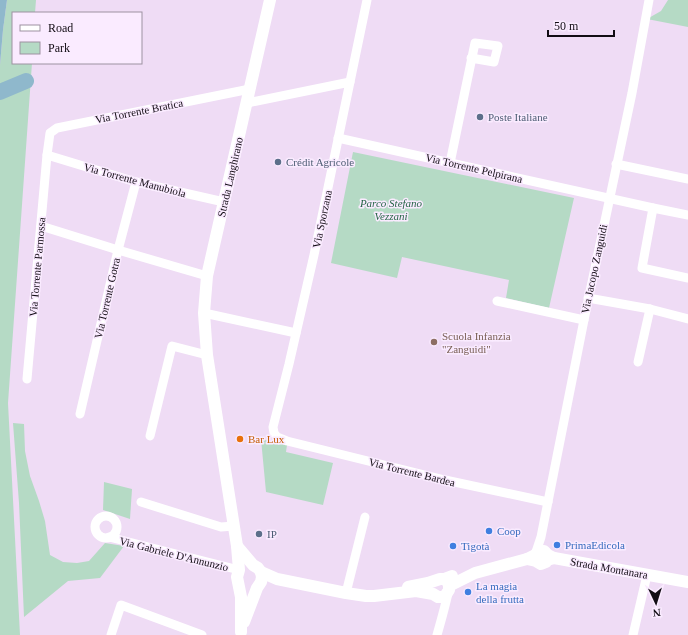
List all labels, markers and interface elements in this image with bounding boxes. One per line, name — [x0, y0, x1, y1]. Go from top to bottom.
legend — [12, 12, 142, 64]
scale bar — [548, 12, 614, 38]
text: 50 m — [554, 19, 579, 33]
text: Road — [48, 21, 73, 35]
text: Park — [48, 41, 70, 55]
street label: Via Torrente Bratica — [94, 97, 184, 125]
place label: Poste Italiane — [488, 111, 548, 123]
marker: Poste Italiane — [475, 112, 485, 122]
street label: Strada Langhirano — [215, 135, 245, 218]
street label: Via Torrente Pelpirana — [424, 151, 524, 185]
place label: Crédit Agricole — [286, 156, 354, 168]
marker: Crédit Agricole — [273, 157, 283, 167]
street label: Via Torrente Manubiola — [83, 161, 188, 199]
street label: Via Sporzana — [310, 189, 334, 249]
park label: Parco Stefano Vezzani — [359, 197, 423, 222]
street label: Via Torrente Parmossa — [27, 217, 47, 317]
street label: Via Jacopo Zanguidi — [579, 223, 609, 315]
street label: Via Torrente Gotra — [92, 256, 122, 340]
place label: Scuola Infanzia "Zanguidi" — [442, 330, 511, 355]
marker: Scuola Infanzia "Zanguidi" — [429, 337, 439, 347]
place label: Bar Lux — [248, 433, 285, 445]
marker: Bar Lux — [235, 434, 245, 444]
street label: Via Torrente Bardea — [367, 455, 457, 489]
place label: Coop — [497, 525, 521, 537]
marker: Coop — [484, 526, 494, 536]
place label: IP — [267, 528, 277, 540]
marker: IP — [254, 529, 264, 539]
street label: Via Gabriele D'Annunzio — [118, 535, 230, 573]
place label: PrimaEdicola — [565, 539, 625, 551]
place label: Tigotà — [461, 540, 489, 552]
marker: PrimaEdicola — [552, 540, 562, 550]
marker: Tigotà — [448, 541, 458, 551]
street label: Strada Montanara — [569, 555, 649, 581]
place label: La magia della frutta — [476, 580, 524, 605]
north arrow — [636, 583, 676, 623]
marker: La magia della frutta — [463, 587, 473, 597]
text: N — [652, 607, 661, 619]

